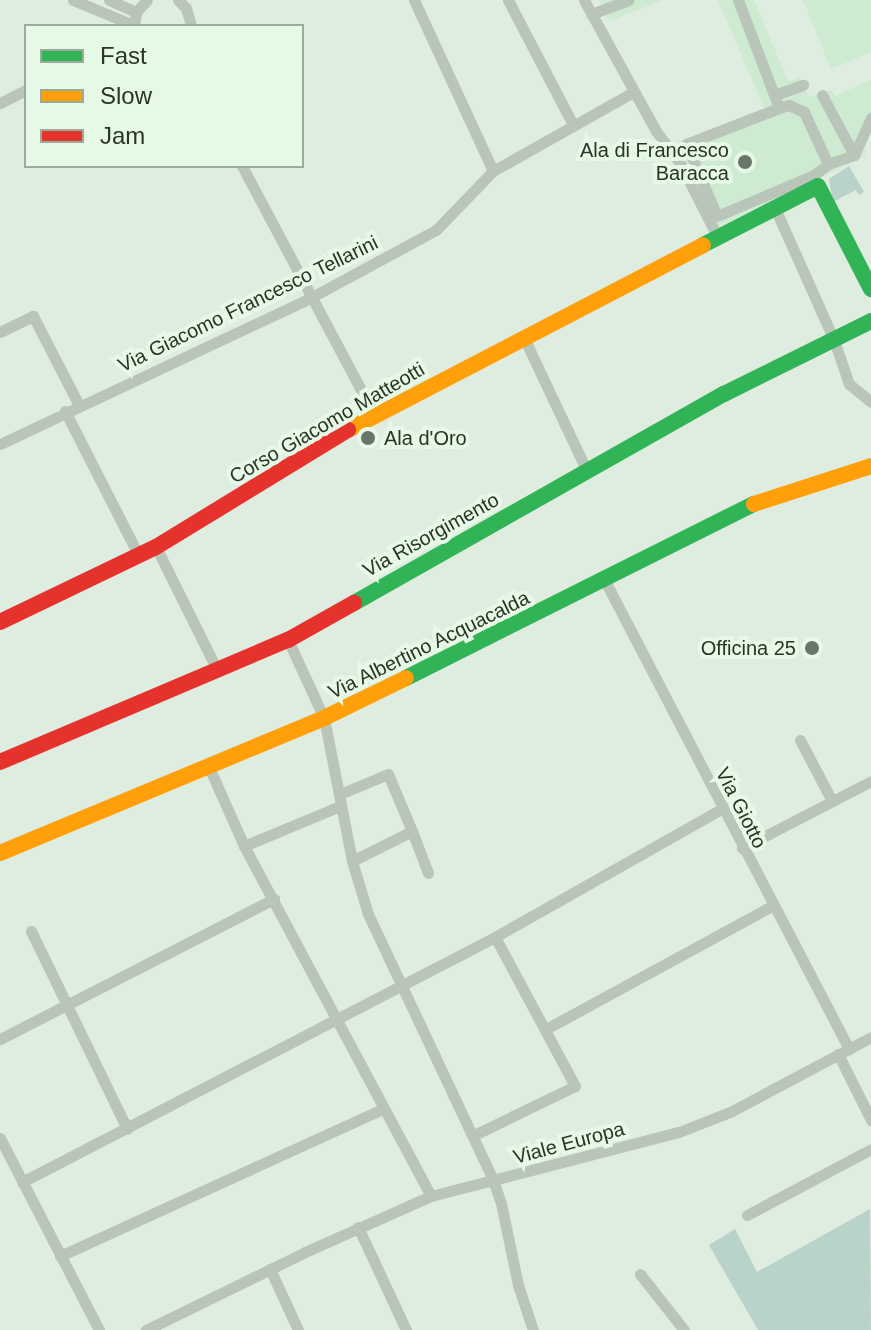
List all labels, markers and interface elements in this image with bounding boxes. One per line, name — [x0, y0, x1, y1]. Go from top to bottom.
legend — [24, 24, 304, 168]
text: Fast — [100, 42, 147, 69]
text: Slow — [100, 82, 152, 109]
text: Jam — [100, 122, 145, 149]
place label: Ala di Francesco Baracca — [580, 138, 729, 185]
marker: Ala di Francesco Baracca — [736, 153, 754, 171]
street label: Via Giacomo Francesco Tellarini — [114, 230, 382, 378]
street label: Corso Giacomo Matteotti — [225, 357, 429, 489]
place label: Ala d'Oro — [384, 426, 467, 450]
marker: Ala d'Oro — [359, 429, 377, 447]
street label: Via Risorgimento — [359, 488, 503, 582]
street label: Via Albertino Acquacalda — [323, 585, 535, 705]
place label: Officina 25 — [701, 636, 796, 660]
marker: Officina 25 — [803, 639, 821, 657]
street label: Via Giotto — [710, 764, 772, 852]
street label: Viale Europa — [511, 1117, 627, 1169]

